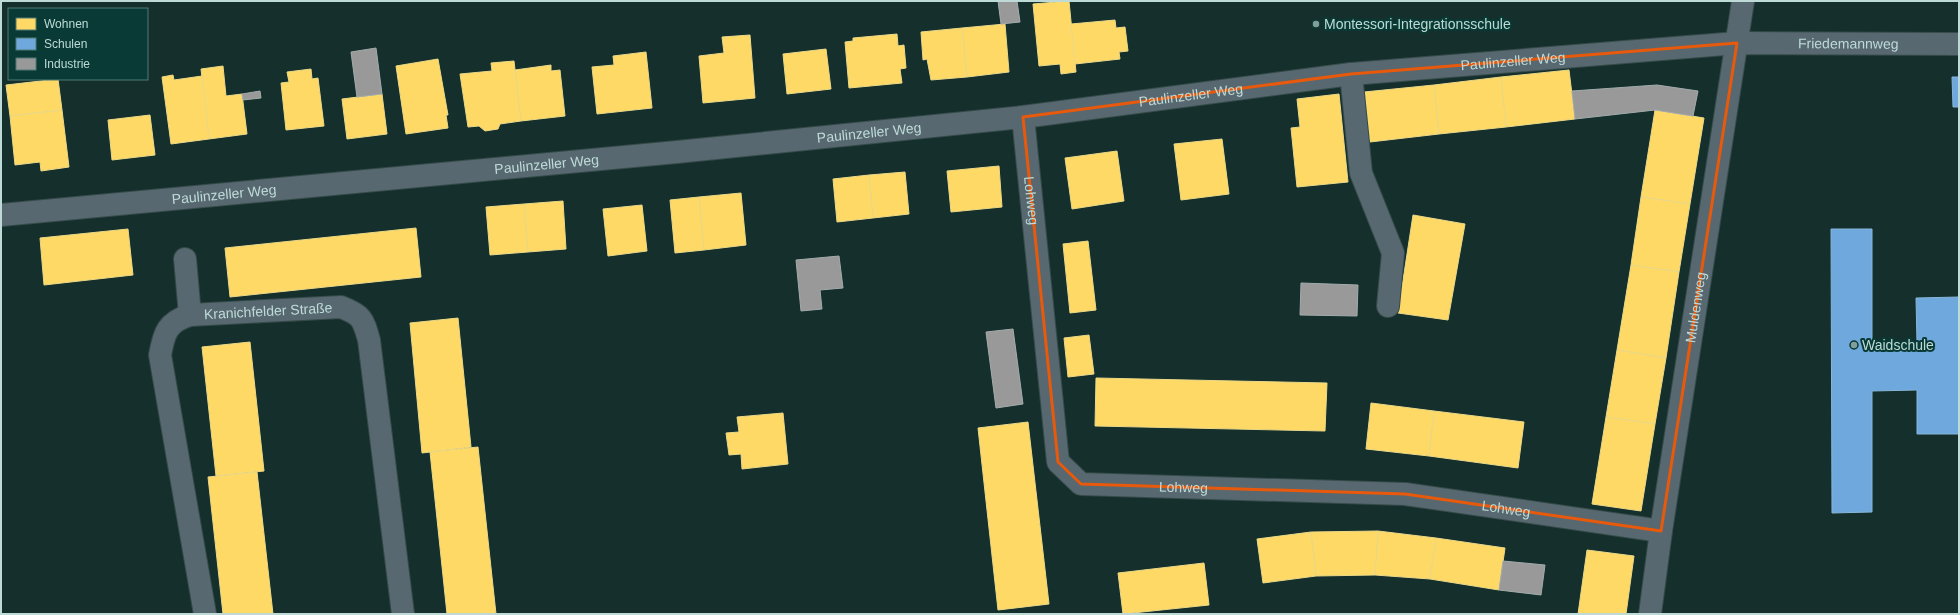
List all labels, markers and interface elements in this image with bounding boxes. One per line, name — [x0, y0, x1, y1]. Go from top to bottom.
legend — [8, 8, 148, 80]
place label: Montessori-Integrationsschule — [1324, 16, 1511, 32]
text: Wohnen — [44, 17, 88, 31]
marker: Montessori-Integrationsschule — [1311, 19, 1321, 29]
street label: Friedemannweg — [1798, 35, 1899, 52]
text: Schulen — [44, 37, 87, 51]
street label: Paulinzeller Weg — [1460, 49, 1566, 73]
text: Industrie — [44, 57, 90, 71]
street label: Paulinzeller Weg — [1138, 80, 1244, 110]
street label: Paulinzeller Weg — [816, 119, 922, 146]
street label: Paulinzeller Weg — [494, 151, 600, 177]
street label: Lohweg — [1021, 175, 1042, 226]
street label: Paulinzeller Weg — [171, 181, 277, 207]
street label: Muldenweg — [1682, 271, 1709, 344]
street label: Kranichfelder Straße — [203, 299, 333, 322]
place label: Waidschule — [1862, 337, 1934, 353]
marker: Waidschule — [1849, 340, 1859, 350]
street label: Lohweg — [1159, 478, 1208, 496]
street label: Lohweg — [1481, 497, 1532, 520]

